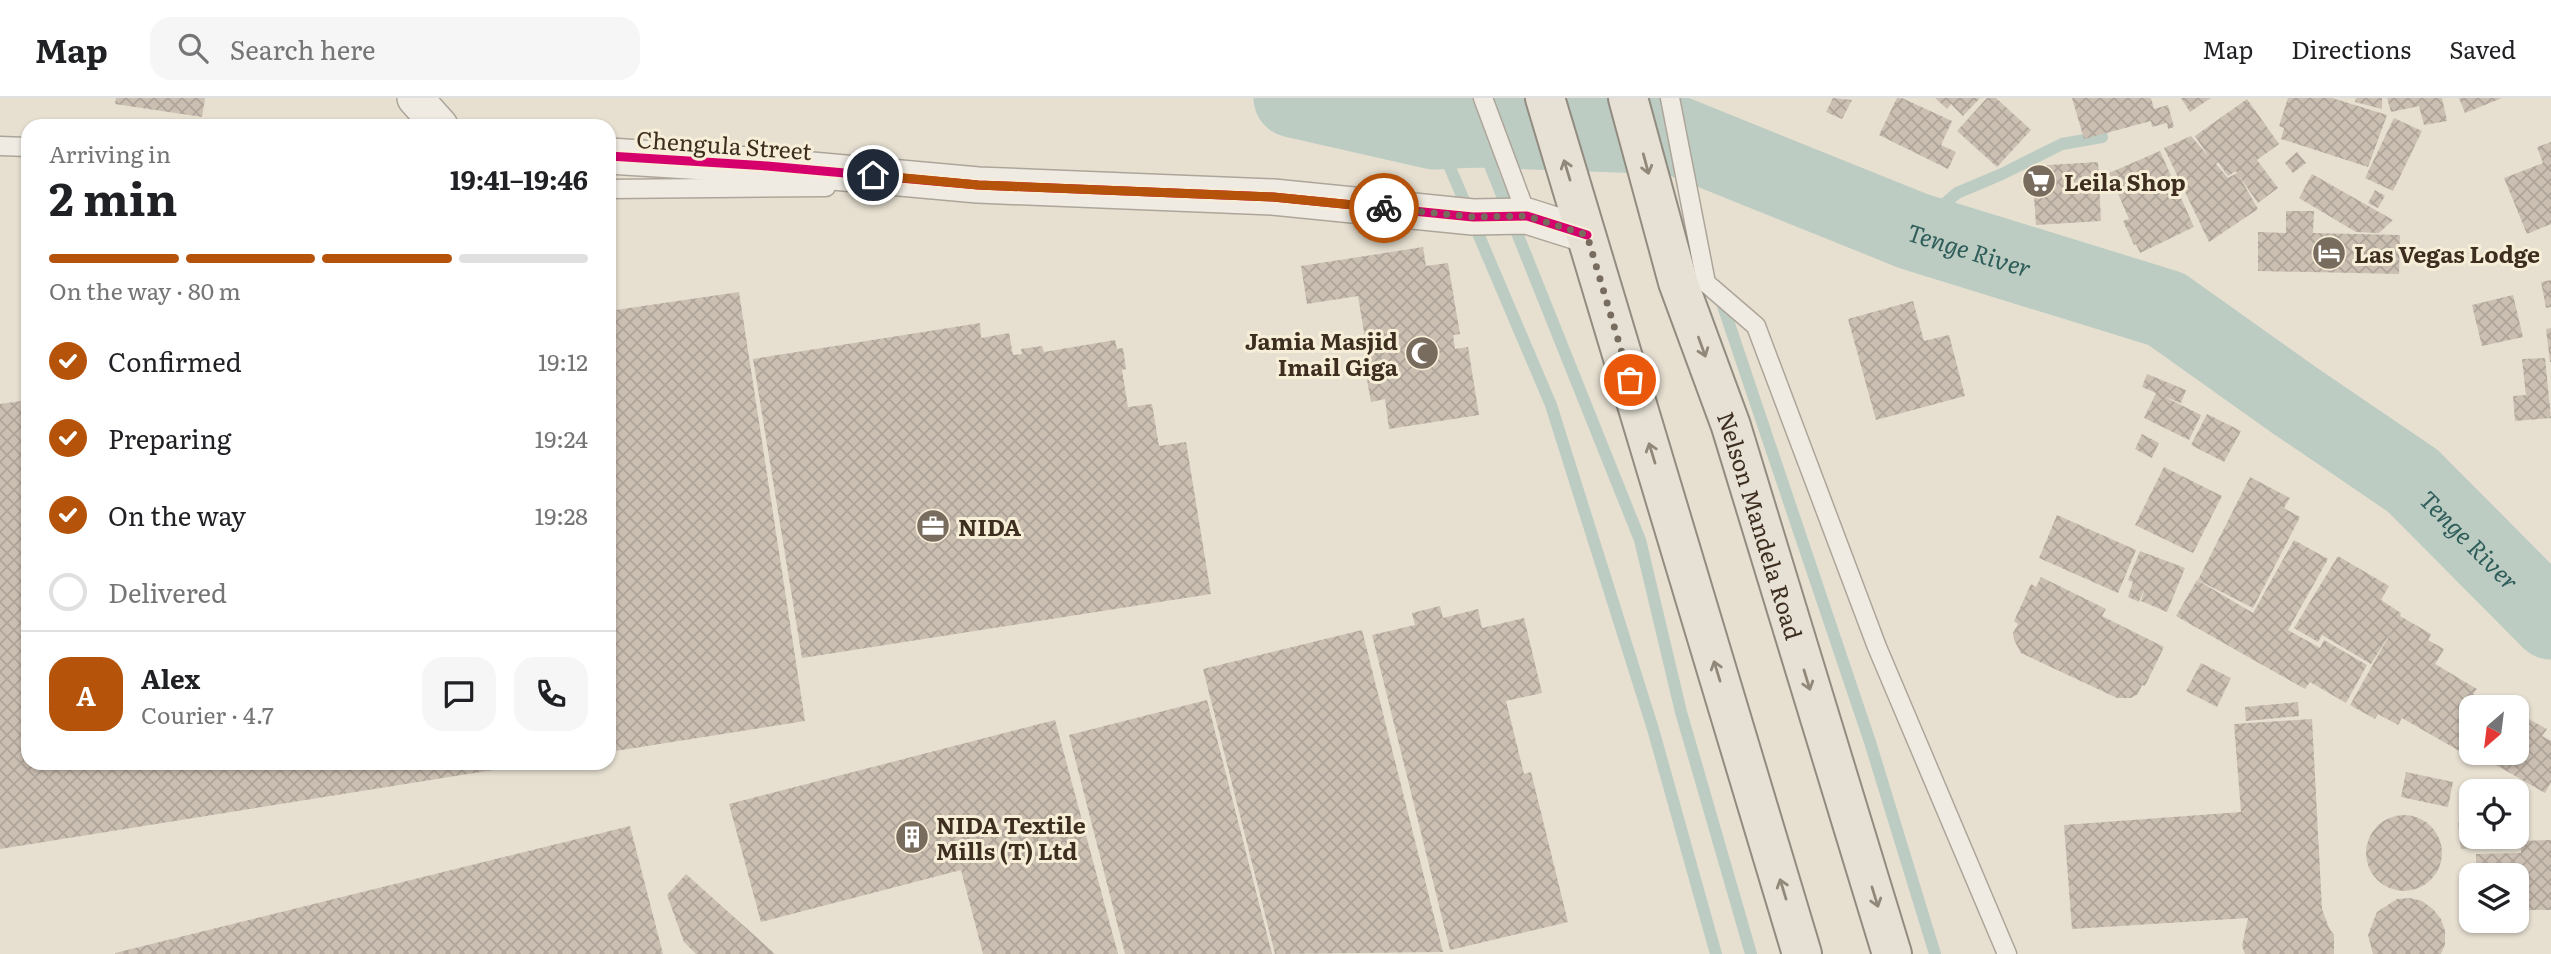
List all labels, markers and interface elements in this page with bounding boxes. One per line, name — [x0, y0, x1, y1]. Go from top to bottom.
search box — [150, 17, 640, 80]
text: Map — [35, 24, 108, 73]
icon: search — [174, 29, 212, 67]
text: Search here — [230, 29, 376, 68]
text: Map — [2202, 31, 2253, 66]
text: Directions — [2291, 31, 2411, 66]
text: Saved — [2449, 31, 2516, 66]
street label: Chengula Street — [635, 121, 814, 167]
text: Arriving in — [49, 136, 171, 170]
pin — [843, 145, 903, 205]
one-way arrow — [1640, 153, 1653, 175]
icon: home — [854, 156, 892, 194]
text: 19:41–19:46 — [450, 159, 588, 198]
one-way arrow — [1559, 159, 1572, 181]
text: 2 min — [49, 162, 178, 230]
supermarket icon: Leila Shop — [2020, 162, 2058, 200]
place label: Leila Shop — [2064, 164, 2186, 198]
courier — [1349, 173, 1419, 243]
icon: bike — [1365, 189, 1403, 227]
water label: Tenge River — [1904, 213, 2036, 284]
hotel icon: Las Vegas Lodge — [2310, 234, 2348, 272]
place label: Las Vegas Lodge — [2354, 236, 2540, 270]
text: On the way · 80 m — [49, 273, 241, 307]
place label: Jamia Masjid Imail Giga — [1245, 323, 1399, 383]
mosque icon: Jamia Masjid Imail Giga — [1403, 334, 1441, 372]
one-way arrow — [1696, 335, 1709, 357]
text: Confirmed — [108, 341, 242, 380]
icon: check — [49, 342, 87, 380]
text: 19:12 — [538, 344, 588, 378]
pin — [1600, 350, 1660, 410]
icon: bag — [1611, 361, 1649, 399]
street label: Nelson Mandela Road — [1710, 407, 1812, 644]
text: Preparing — [108, 418, 231, 457]
icon: check — [49, 419, 87, 457]
text: 19:24 — [535, 421, 588, 455]
one-way arrow — [1645, 442, 1658, 464]
water label: Tenge River — [2413, 481, 2528, 597]
text: On the way — [108, 495, 246, 534]
icon: check — [49, 496, 87, 534]
text: 19:28 — [535, 498, 588, 532]
office icon: NIDA — [914, 507, 952, 545]
place label: NIDA — [958, 509, 1022, 543]
text: Delivered — [108, 572, 227, 611]
button: chat — [422, 657, 496, 731]
button: phone — [514, 657, 588, 731]
text: Alex — [141, 658, 200, 697]
one-way arrow — [1710, 660, 1723, 682]
one-way arrow — [1802, 669, 1814, 691]
text: A — [76, 675, 96, 714]
north arrow — [2459, 695, 2529, 765]
map controls — [2459, 695, 2529, 933]
text: Courier · 4.7 — [141, 697, 274, 731]
button: locate — [2459, 779, 2529, 849]
place label: NIDA Textile Mills (T) Ltd — [936, 807, 1086, 867]
building icon: NIDA Textile Mills (T) Ltd — [893, 818, 931, 856]
button: layers — [2459, 863, 2529, 933]
one-way arrow — [1775, 878, 1788, 900]
one-way arrow — [1869, 886, 1882, 908]

